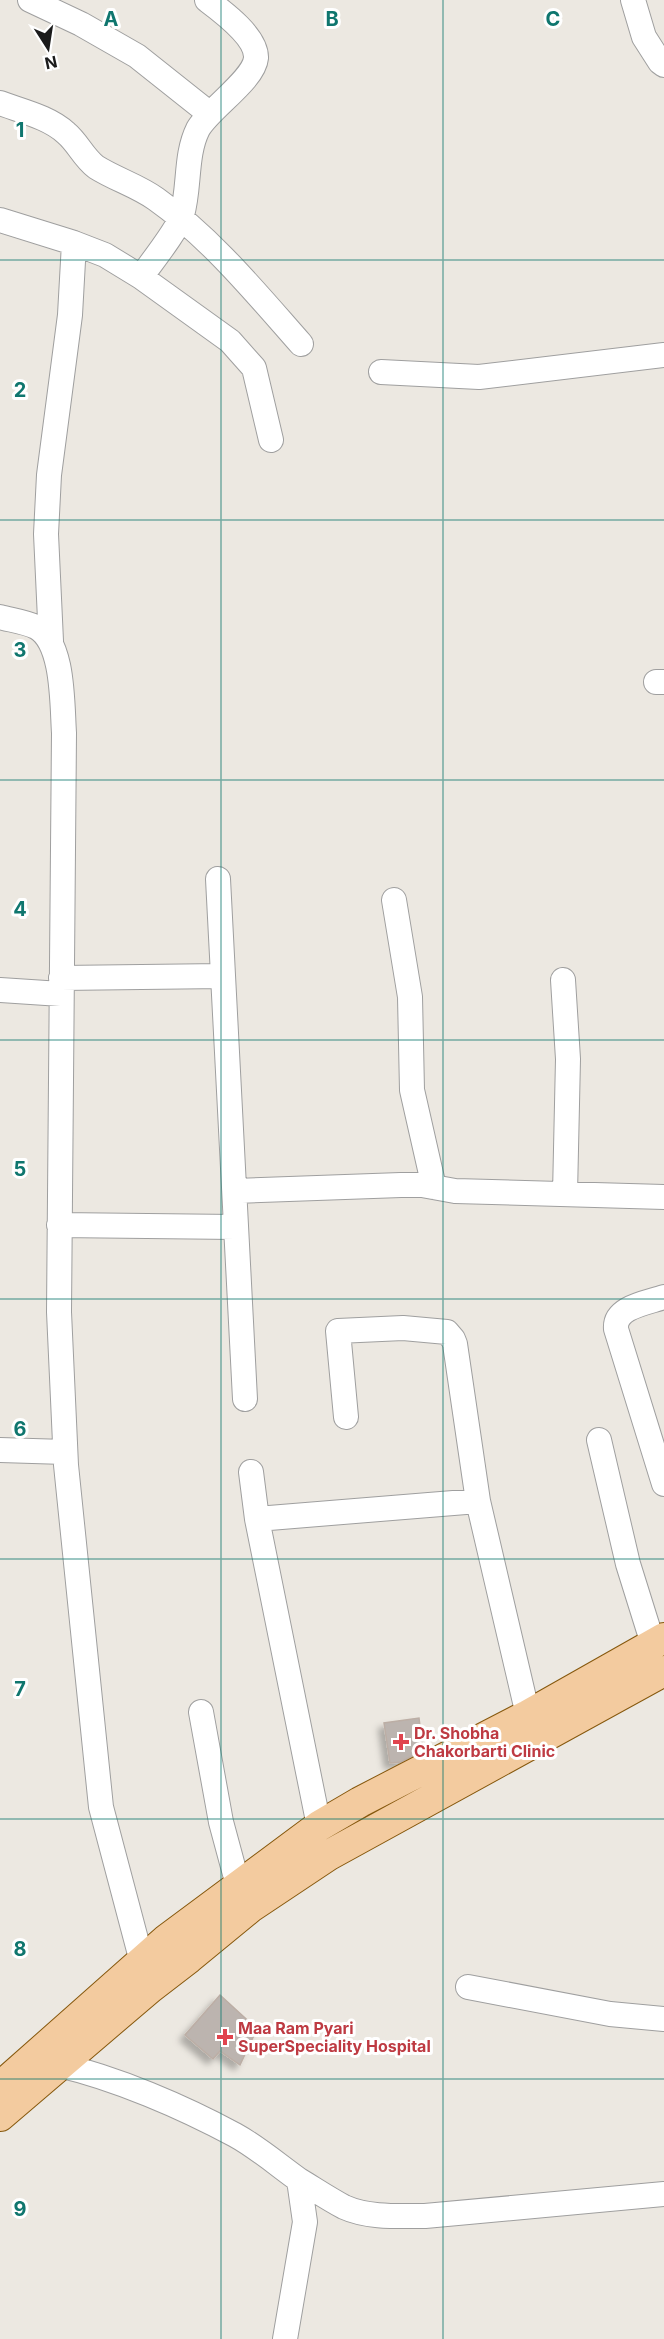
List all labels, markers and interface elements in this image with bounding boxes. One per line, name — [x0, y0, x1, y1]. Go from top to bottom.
text: A — [104, 7, 119, 31]
text: B — [325, 7, 339, 31]
text: C — [546, 7, 560, 31]
north arrow — [18, 18, 78, 78]
text: N — [43, 52, 59, 74]
text: 1 — [16, 118, 24, 142]
text: 2 — [14, 378, 26, 402]
text: 3 — [14, 638, 26, 662]
text: 4 — [13, 897, 27, 921]
text: 5 — [14, 1157, 26, 1181]
text: 6 — [14, 1417, 27, 1441]
text: 7 — [14, 1677, 26, 1701]
place label: Dr. Shobha Chakorbarti Clinic — [414, 1723, 555, 1761]
marker: Dr. Shobha Chakorbarti Clinic — [392, 1733, 410, 1751]
text: 8 — [13, 1937, 27, 1961]
place label: Maa Ram Pyari SuperSpeciality Hospital — [238, 2018, 431, 2056]
marker: Maa Ram Pyari SuperSpeciality Hospital — [216, 2028, 234, 2046]
text: 9 — [14, 2197, 27, 2221]

